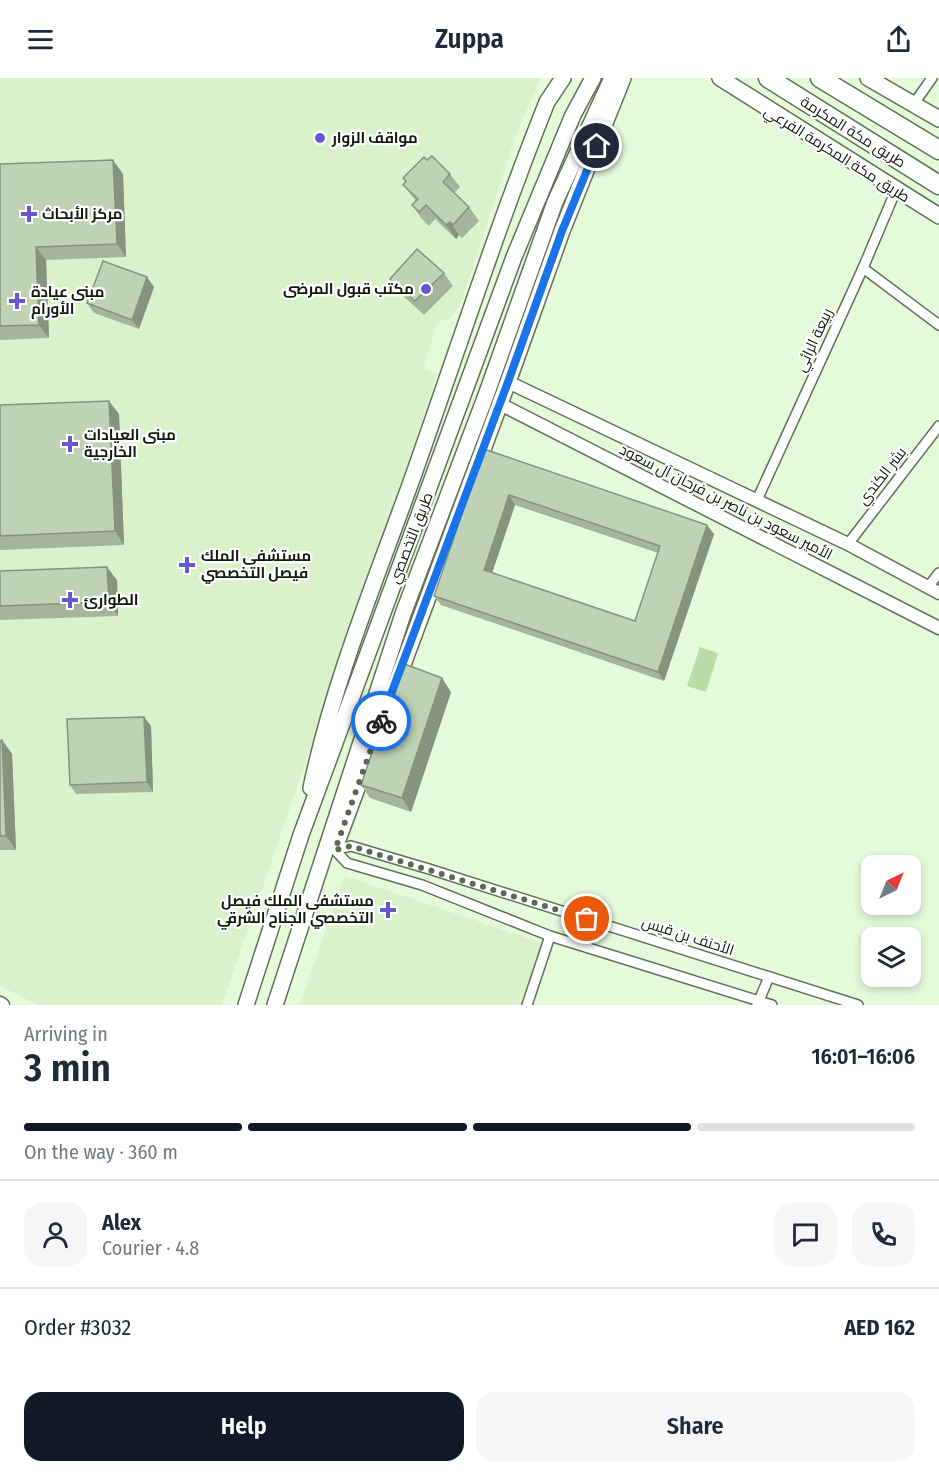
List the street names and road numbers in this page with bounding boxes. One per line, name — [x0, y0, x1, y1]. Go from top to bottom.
street label: طريق مكة المكرمة — [797, 92, 909, 172]
street label: طريق مكة المكرمة الفرعي — [759, 102, 913, 209]
street label: ربيعة الرائي — [791, 305, 839, 376]
street label: الأمير سعود بن ناصر بن فرحان آل سعود — [616, 440, 836, 565]
street label: بشر الكندي — [854, 443, 913, 510]
street label: طريق التخصصي — [385, 490, 440, 587]
street label: الأحنف بن قيس — [639, 913, 736, 960]

